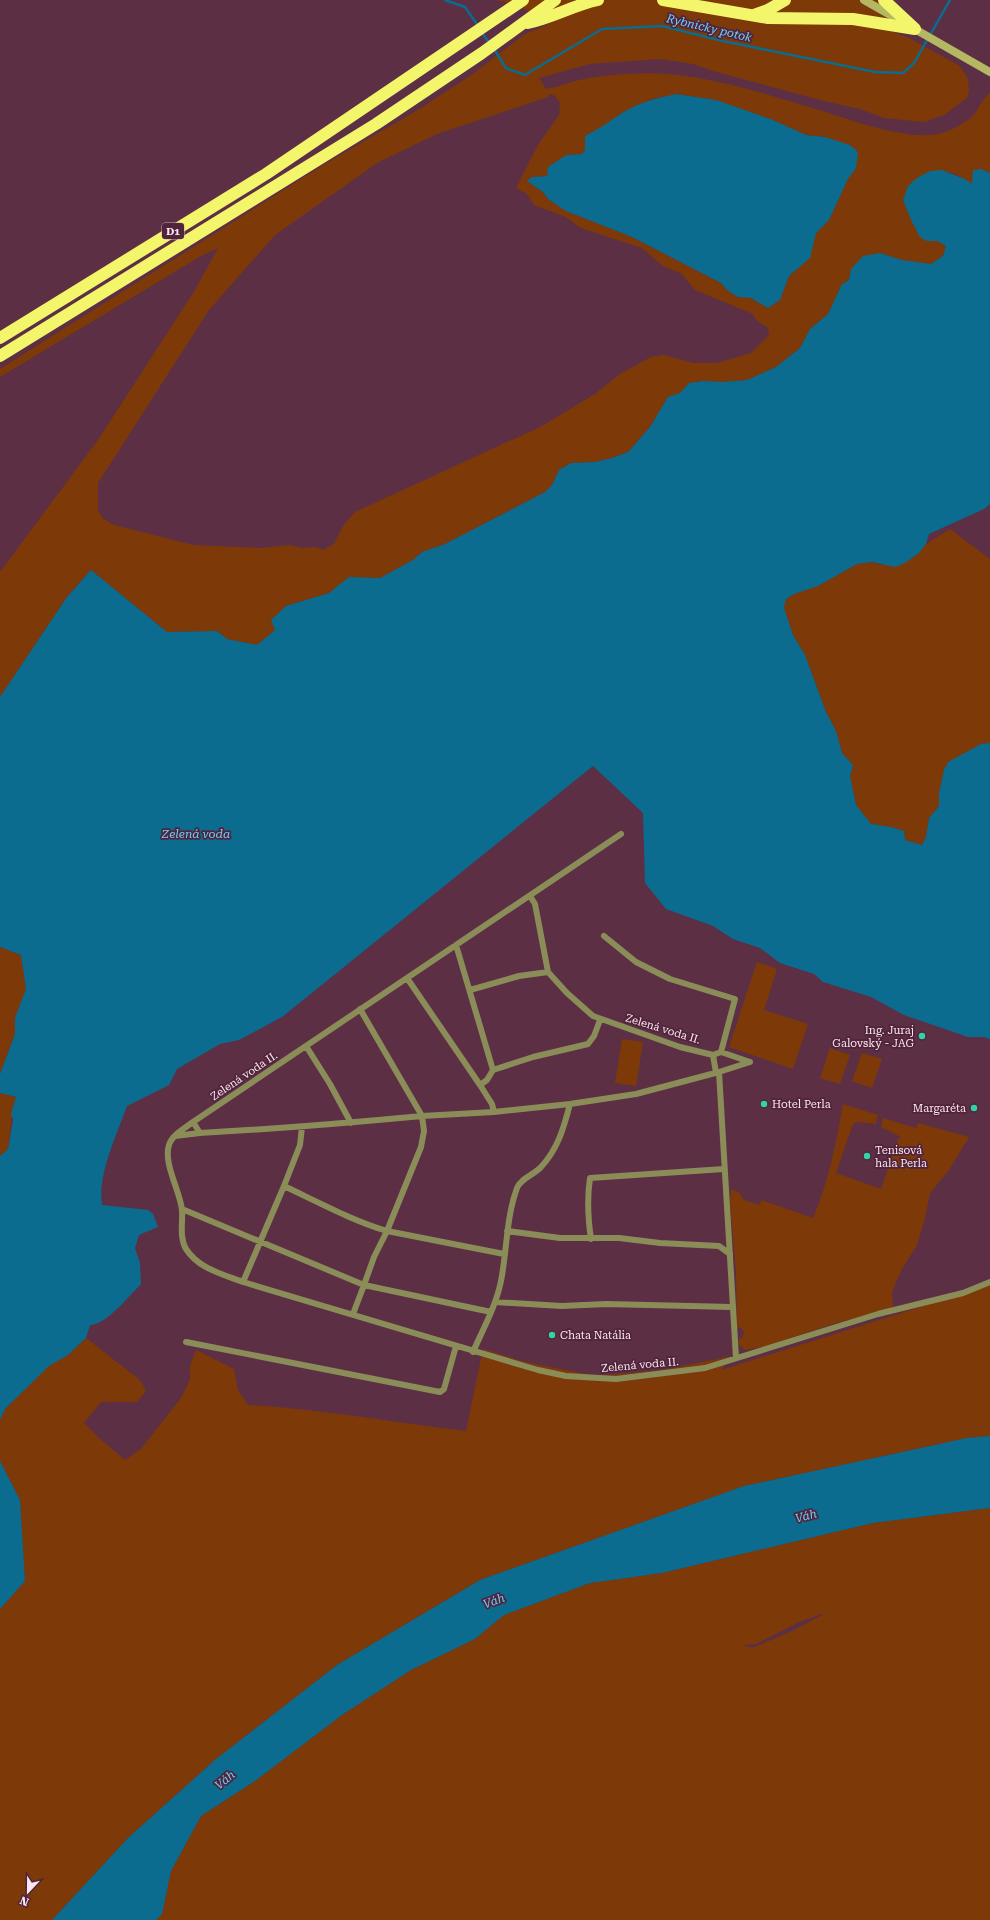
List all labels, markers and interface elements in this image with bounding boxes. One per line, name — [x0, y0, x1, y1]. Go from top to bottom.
water label: Rybnícky potok — [664, 11, 753, 45]
road number: D1 — [162, 223, 184, 239]
water label: Zelená voda — [161, 827, 230, 841]
street label: Zelená voda II. — [624, 1011, 702, 1047]
place label: Ing. Juraj Galovský - JAG — [832, 1024, 914, 1050]
marker: Ing. Juraj Galovský - JAG — [917, 1031, 927, 1041]
street label: Zelená voda II. — [208, 1049, 280, 1103]
place label: Hotel Perla — [772, 1098, 831, 1111]
marker: Hotel Perla — [759, 1099, 769, 1109]
place label: Margaréta — [913, 1102, 966, 1115]
marker: Margaréta — [969, 1103, 979, 1113]
place label: Tenisová hala Perla — [875, 1144, 927, 1170]
marker: Tenisová hala Perla — [862, 1151, 872, 1161]
place label: Chata Natália — [560, 1329, 631, 1342]
marker: Chata Natália — [547, 1330, 557, 1340]
street label: Zelená voda II. — [601, 1355, 680, 1375]
water label: Váh — [794, 1506, 818, 1526]
water label: Váh — [481, 1591, 507, 1611]
water label: Váh — [212, 1768, 238, 1792]
north arrow — [8, 1872, 48, 1912]
text: N — [18, 1893, 31, 1908]

